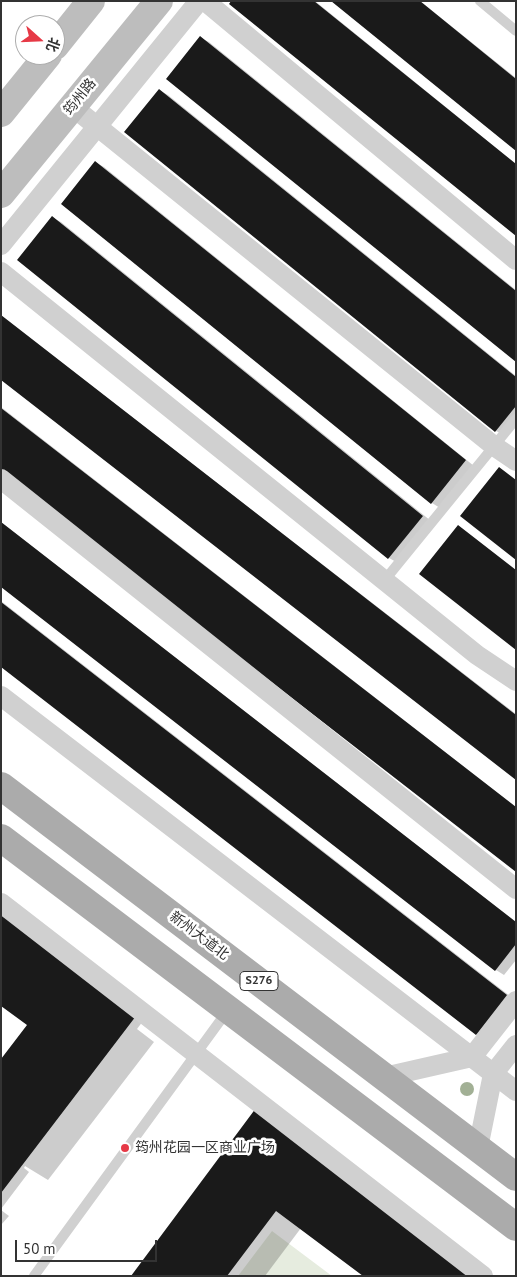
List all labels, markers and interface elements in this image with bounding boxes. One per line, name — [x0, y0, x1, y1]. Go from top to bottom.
north arrow — [15, 15, 65, 65]
text: 北 — [42, 35, 64, 54]
street label: 筠州路 — [60, 75, 100, 119]
street label: 新州大道北 — [166, 908, 232, 964]
road number: S276 — [240, 971, 278, 990]
place label: 筠州花园一区商业广场 — [135, 1140, 275, 1156]
marker: 筠州花园一区商业广场 — [119, 1142, 131, 1154]
scale bar — [18, 1230, 160, 1262]
text: 50 m — [23, 1239, 56, 1258]

